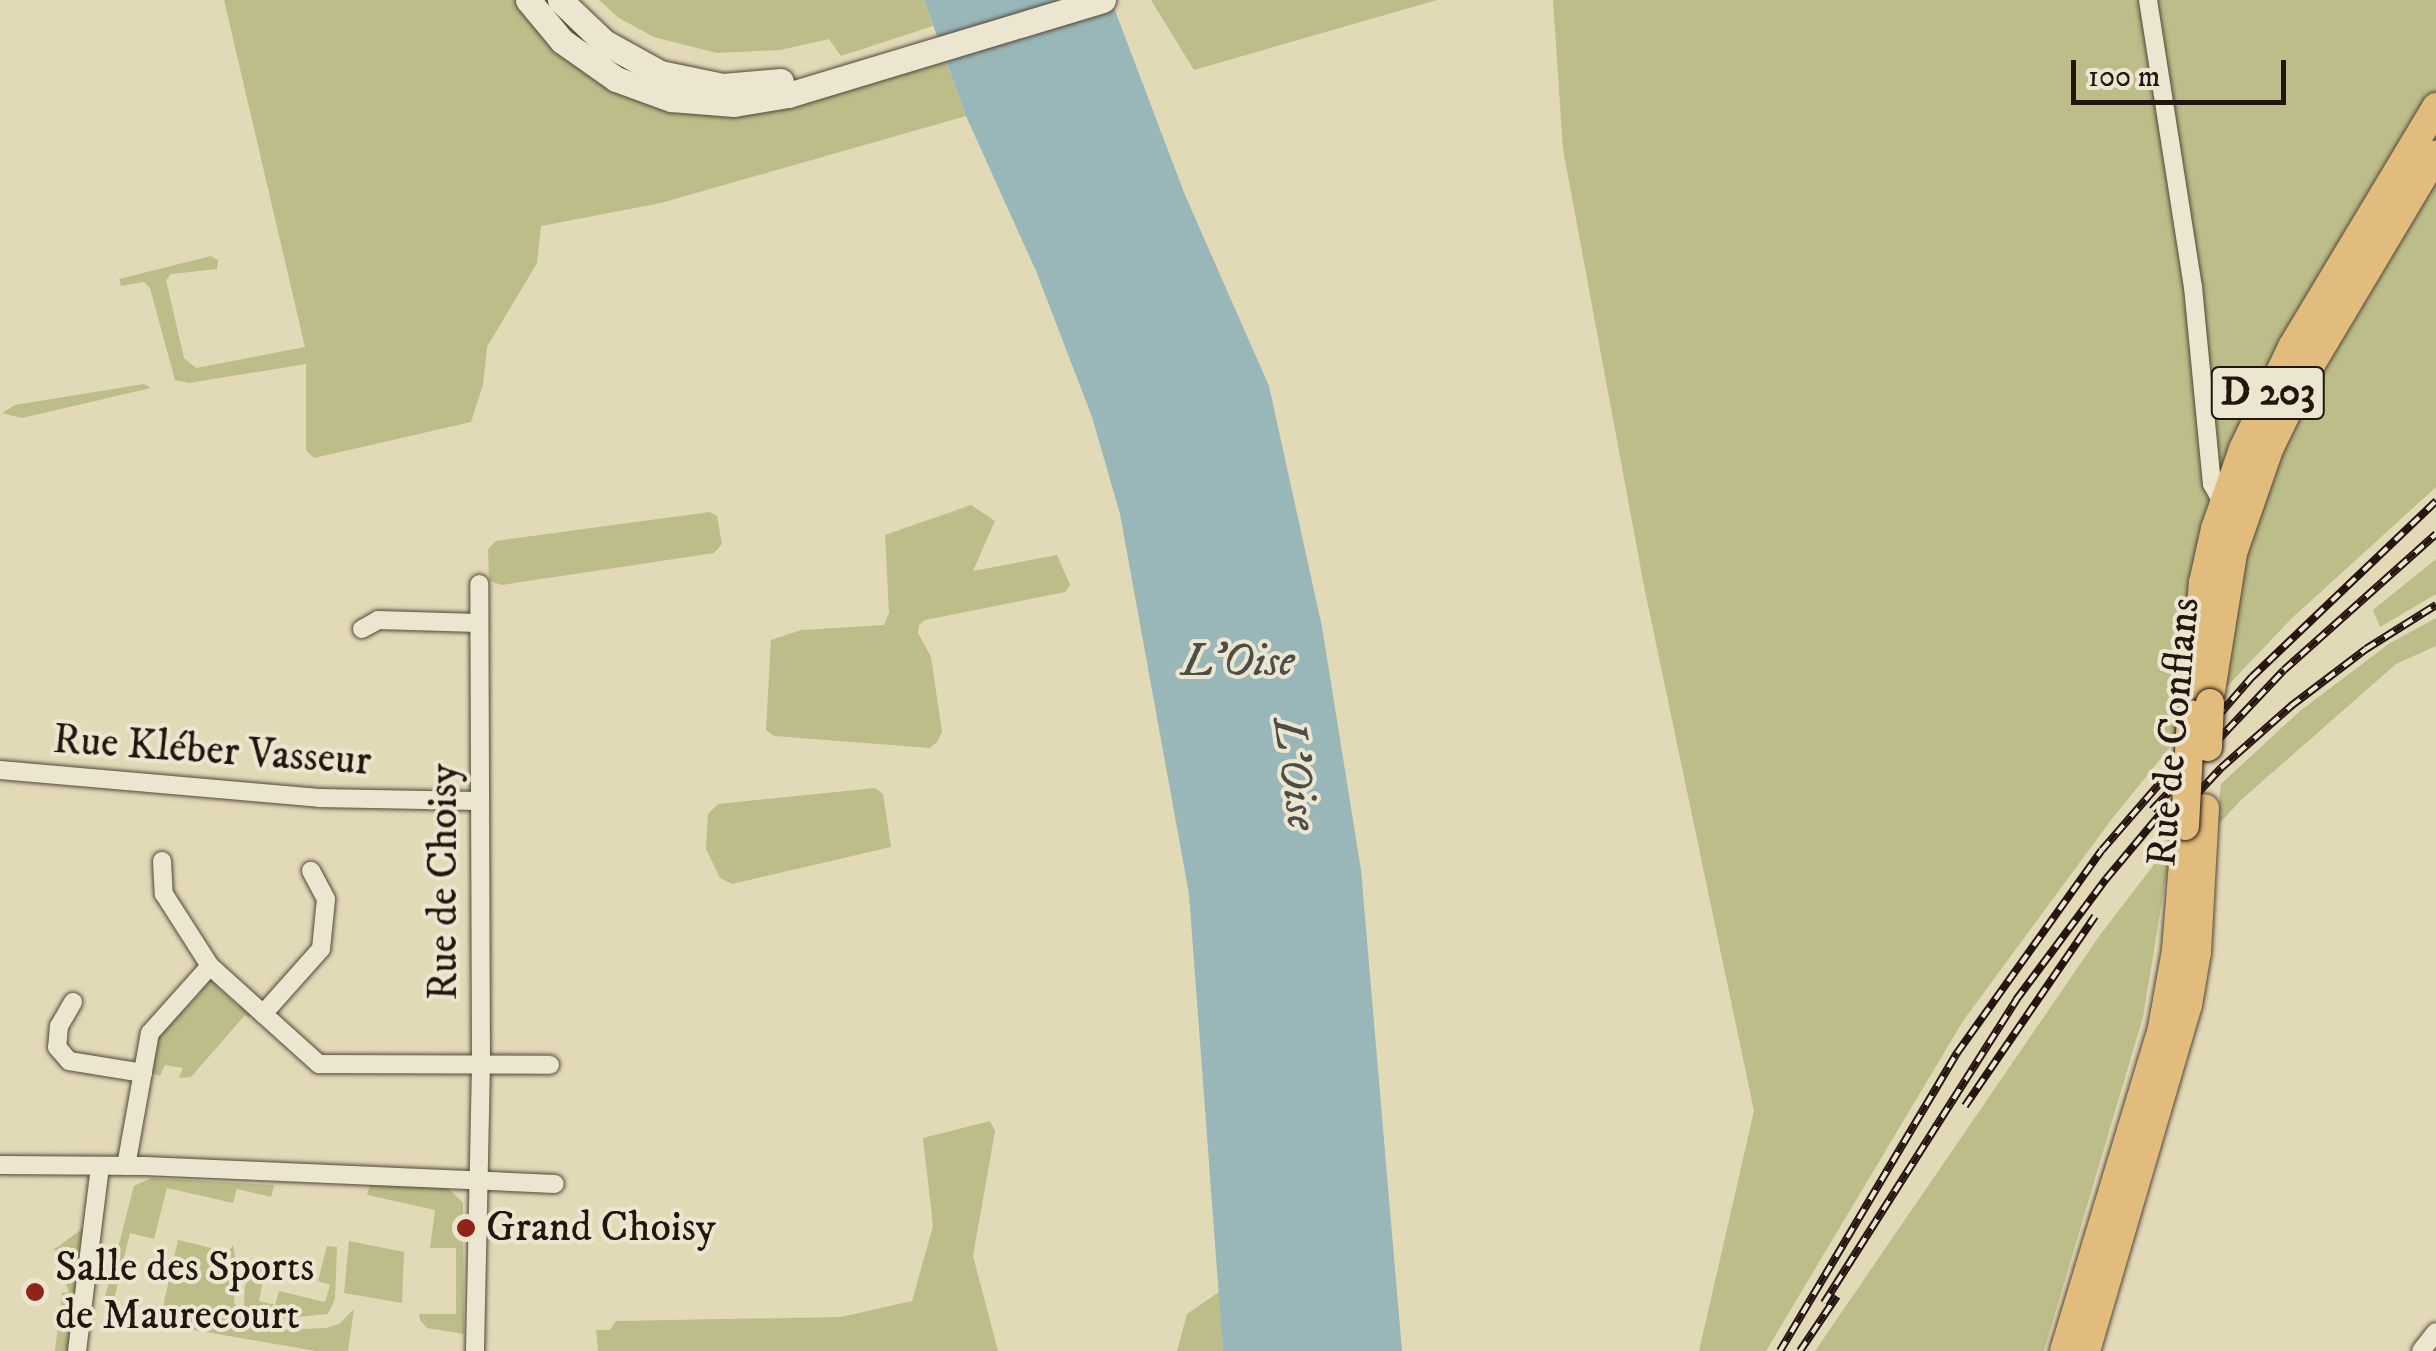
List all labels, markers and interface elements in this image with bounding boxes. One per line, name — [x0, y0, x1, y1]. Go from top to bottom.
scale bar — [2076, 40, 2291, 102]
text: 100 m — [2088, 59, 2160, 96]
road number: D 203 — [2210, 358, 2326, 428]
street label: Rue de Conflans — [2137, 595, 2211, 869]
water label: L’Oise — [1182, 636, 1294, 690]
water label: L'Oise — [1259, 714, 1329, 834]
street label: Rue Kléber Vasseur — [51, 715, 373, 787]
street label: Rue de Choisy — [419, 764, 469, 1000]
place label: Grand Choisy — [486, 1203, 716, 1253]
marker: Grand Choisy — [455, 1217, 477, 1239]
place label: Salle des Sports de Maurecourt — [55, 1243, 314, 1342]
marker: Salle des Sports de Maurecourt — [24, 1281, 46, 1303]

